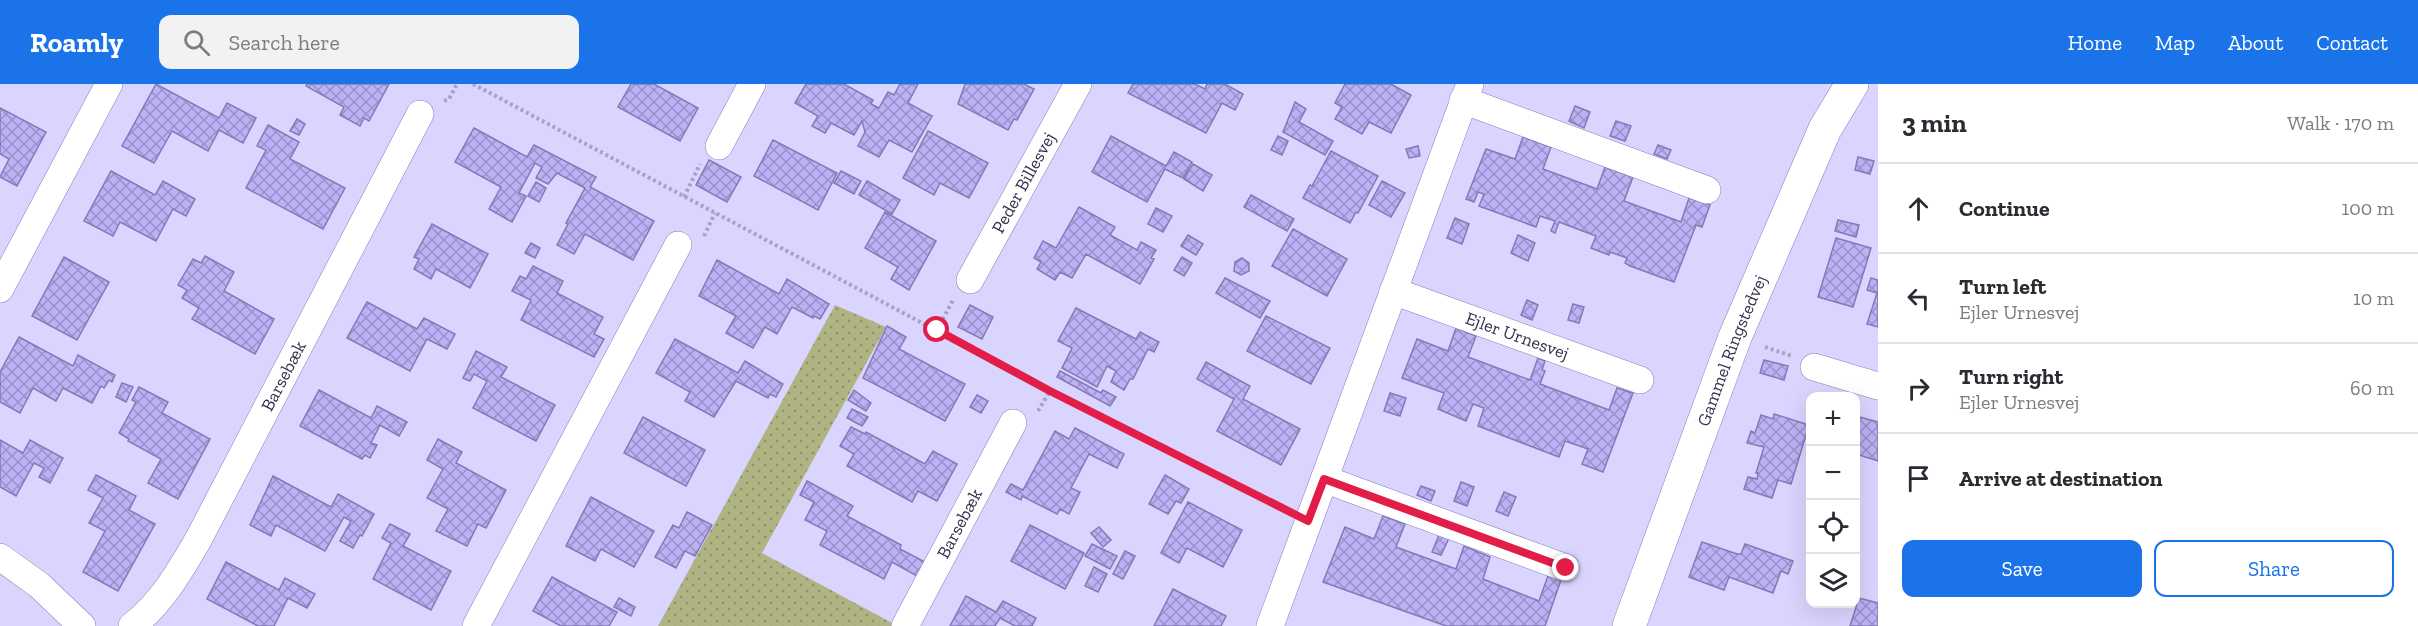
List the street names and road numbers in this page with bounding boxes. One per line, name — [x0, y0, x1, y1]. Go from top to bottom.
street label: Peder Billesvej — [987, 128, 1060, 237]
street label: Gammel Ringstedvej — [1692, 272, 1771, 429]
street label: Ejler Urnesvej — [1462, 307, 1572, 364]
street label: Barsebæk — [256, 337, 311, 415]
street label: Barsebæk — [932, 484, 987, 562]

